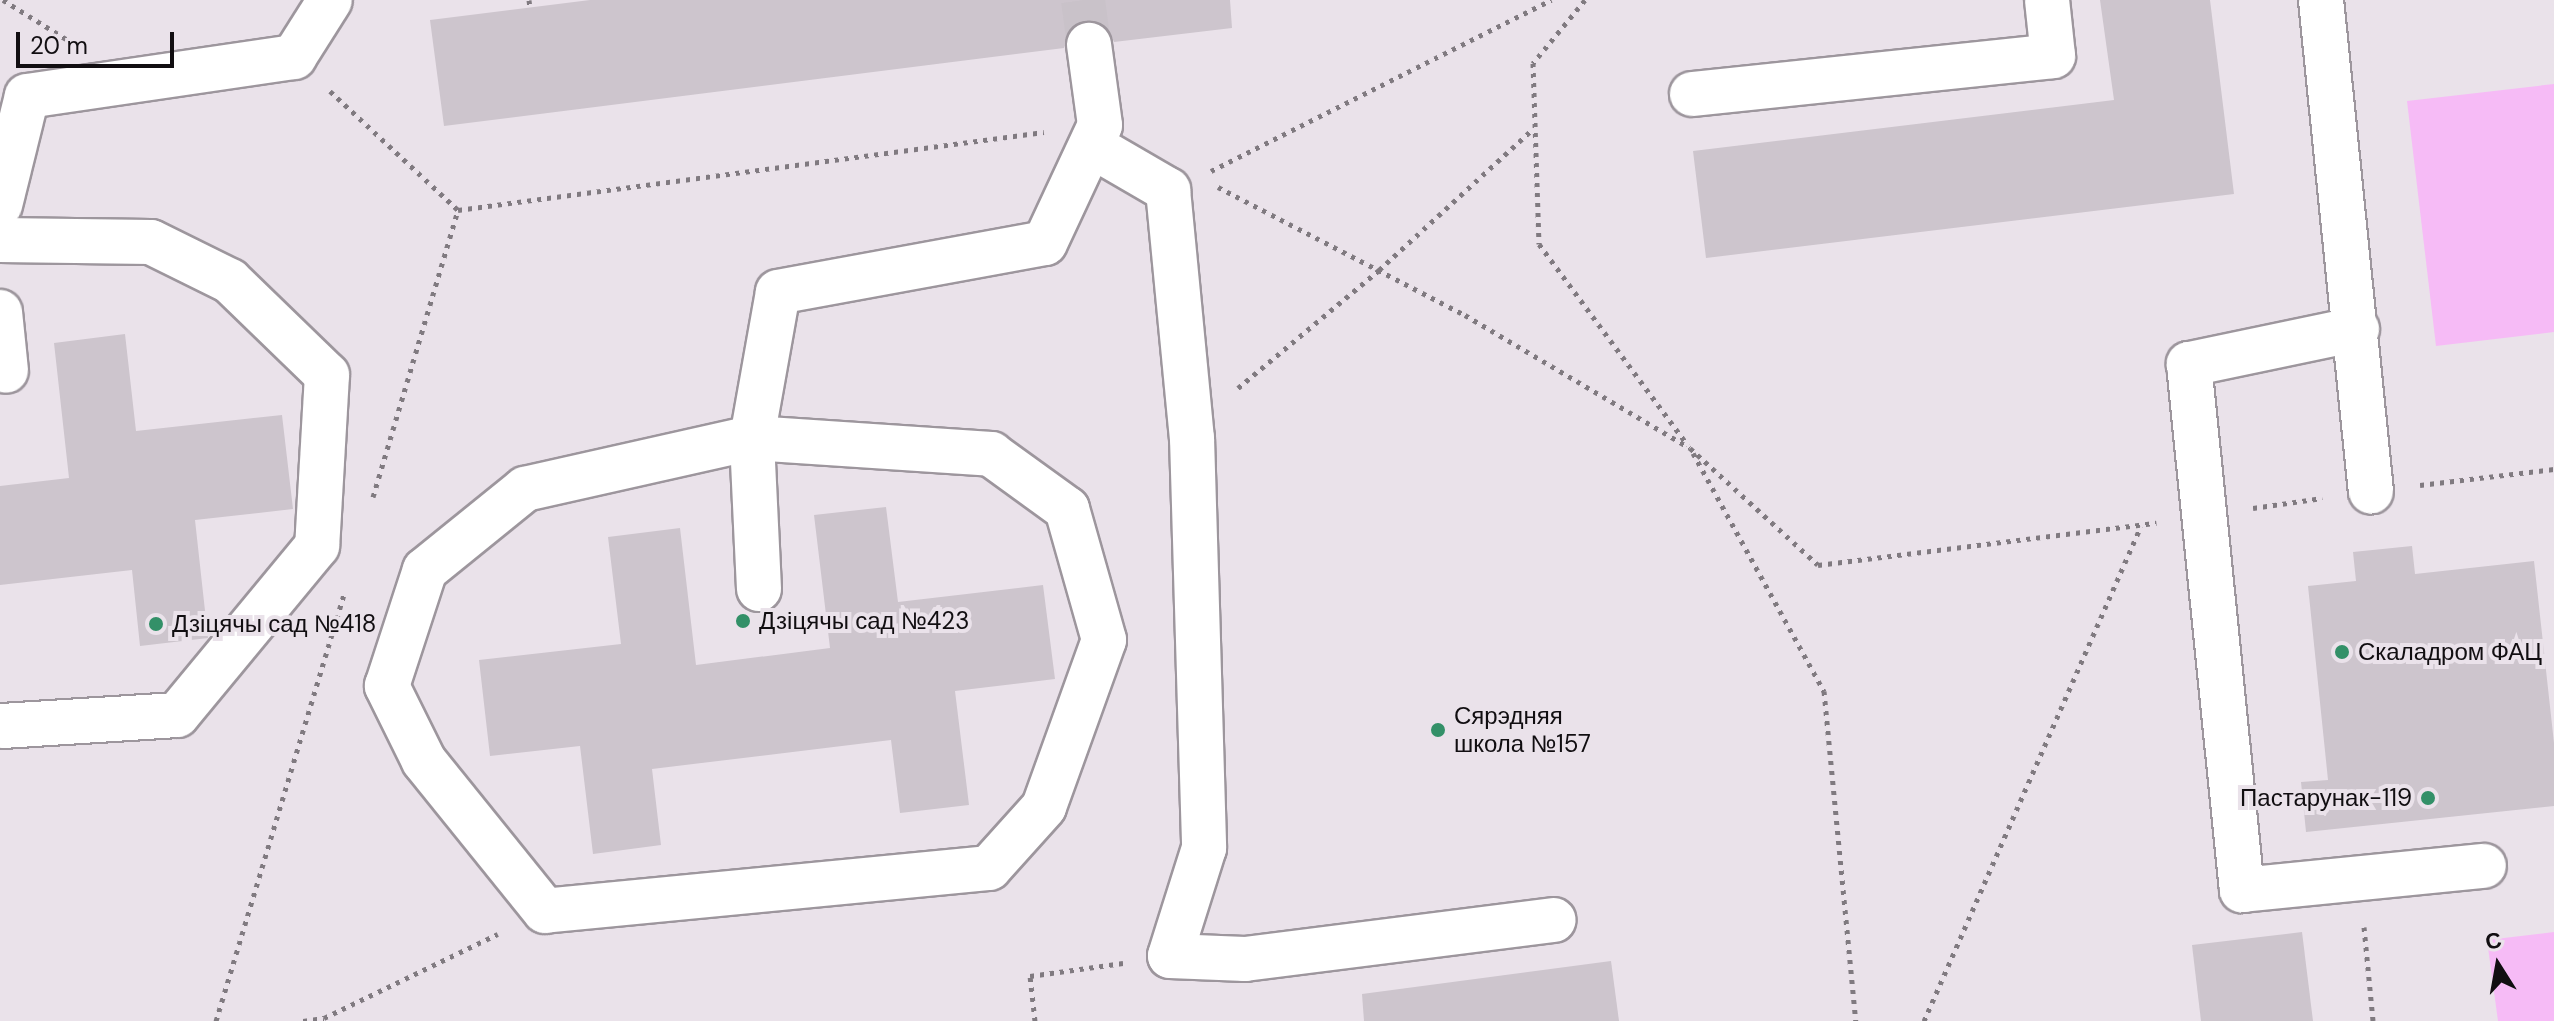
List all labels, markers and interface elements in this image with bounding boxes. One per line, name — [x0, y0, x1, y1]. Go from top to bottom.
scale bar — [20, 16, 178, 66]
text: 20 m — [30, 30, 88, 61]
place label: Дзіцячы сад №423 — [759, 607, 969, 635]
place label: Дзіцячы сад №418 — [172, 610, 376, 638]
marker: Дзіцячы сад №423 — [734, 612, 752, 630]
marker: Дзіцячы сад №418 — [147, 615, 165, 633]
place label: Скаладром ФАЦ — [2358, 638, 2542, 666]
marker: Скаладром ФАЦ — [2333, 643, 2351, 661]
place label: Сярэдняя школа №157 — [1454, 702, 1591, 758]
marker: Сярэдняя школа №157 — [1429, 721, 1447, 739]
place label: Пастарунак-119 — [2240, 784, 2412, 812]
marker: Пастарунак-119 — [2419, 789, 2437, 807]
north arrow — [2458, 925, 2538, 1005]
text: С — [2483, 925, 2504, 957]

